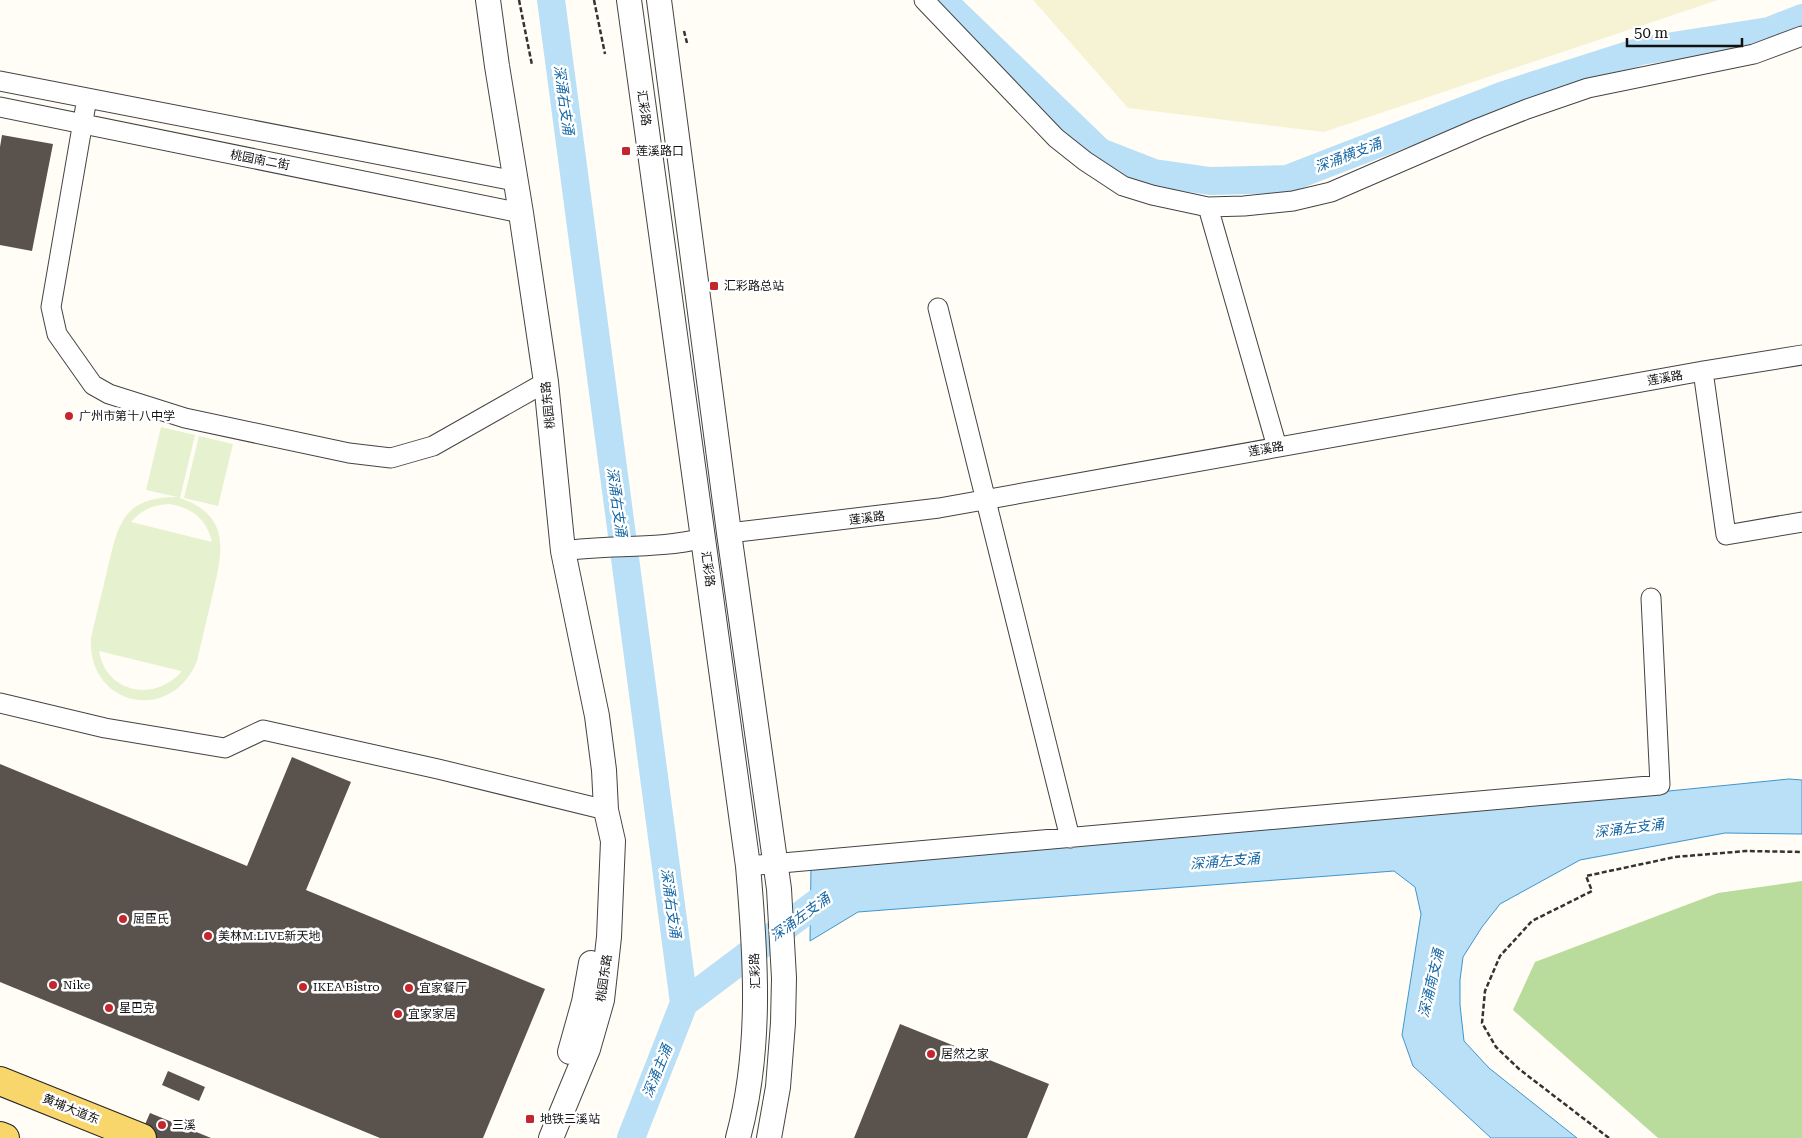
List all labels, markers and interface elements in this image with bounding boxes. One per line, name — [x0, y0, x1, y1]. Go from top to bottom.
scale bar — [1627, 15, 1742, 47]
text: 50 m — [1634, 24, 1669, 42]
water label: 深涌右支涌 — [551, 64, 577, 138]
street label: 汇彩路 — [635, 89, 653, 127]
water label: 深涌横支涌 — [1312, 134, 1385, 175]
place label: 莲溪路口 — [636, 144, 684, 158]
marker: 莲溪路口 — [620, 145, 632, 157]
street label: 桃园南二街 — [229, 147, 291, 173]
place label: 汇彩路总站 — [724, 279, 784, 293]
marker: 汇彩路总站 — [708, 280, 720, 292]
street label: 莲溪路 — [1646, 368, 1684, 388]
street label: 桃园东路 — [539, 380, 557, 430]
place label: 广州市第十八中学 — [79, 409, 175, 423]
marker: 广州市第十八中学 — [63, 410, 75, 422]
street label: 莲溪路 — [1247, 439, 1285, 459]
water label: 深涌右支涌 — [604, 466, 630, 540]
street label: 莲溪路 — [848, 509, 886, 527]
street label: 汇彩路 — [699, 550, 717, 588]
water label: 深涌左支涌 — [1593, 816, 1667, 840]
water label: 深涌左支涌 — [1189, 850, 1263, 872]
water label: 深涌右支涌 — [658, 867, 684, 941]
water label: 深涌左支涌 — [767, 889, 835, 944]
place label: 屈臣氏 — [133, 912, 169, 926]
marker: 屈臣氏 — [117, 913, 129, 925]
place label: 美林M.LIVE新天地 — [218, 929, 321, 943]
marker: 美林M.LIVE新天地 — [202, 930, 214, 942]
water label: 深涌南支涌 — [1415, 945, 1447, 1019]
street label: 桃园东路 — [594, 953, 614, 1003]
street label: 汇彩路 — [747, 953, 763, 989]
place label: Nike — [63, 978, 91, 992]
marker: Nike — [47, 979, 59, 991]
place label: IKEA Bistro — [313, 980, 380, 994]
marker: IKEA Bistro — [297, 981, 309, 993]
place label: 宜家餐厅 — [419, 981, 467, 995]
marker: 宜家餐厅 — [403, 982, 415, 994]
place label: 星巴克 — [119, 1001, 155, 1015]
marker: 星巴克 — [103, 1002, 115, 1014]
place label: 宜家家居 — [408, 1007, 456, 1021]
marker: 宜家家居 — [392, 1008, 404, 1020]
water label: 深涌主涌 — [639, 1040, 676, 1100]
place label: 居然之家 — [941, 1047, 989, 1061]
marker: 居然之家 — [925, 1048, 937, 1060]
street label: 黄埔大道东 — [41, 1091, 101, 1127]
place label: 地铁三溪站 — [540, 1112, 600, 1126]
marker: 地铁三溪站 — [524, 1113, 536, 1125]
place label: 三溪 — [172, 1118, 196, 1132]
marker: 三溪 — [156, 1119, 168, 1131]

